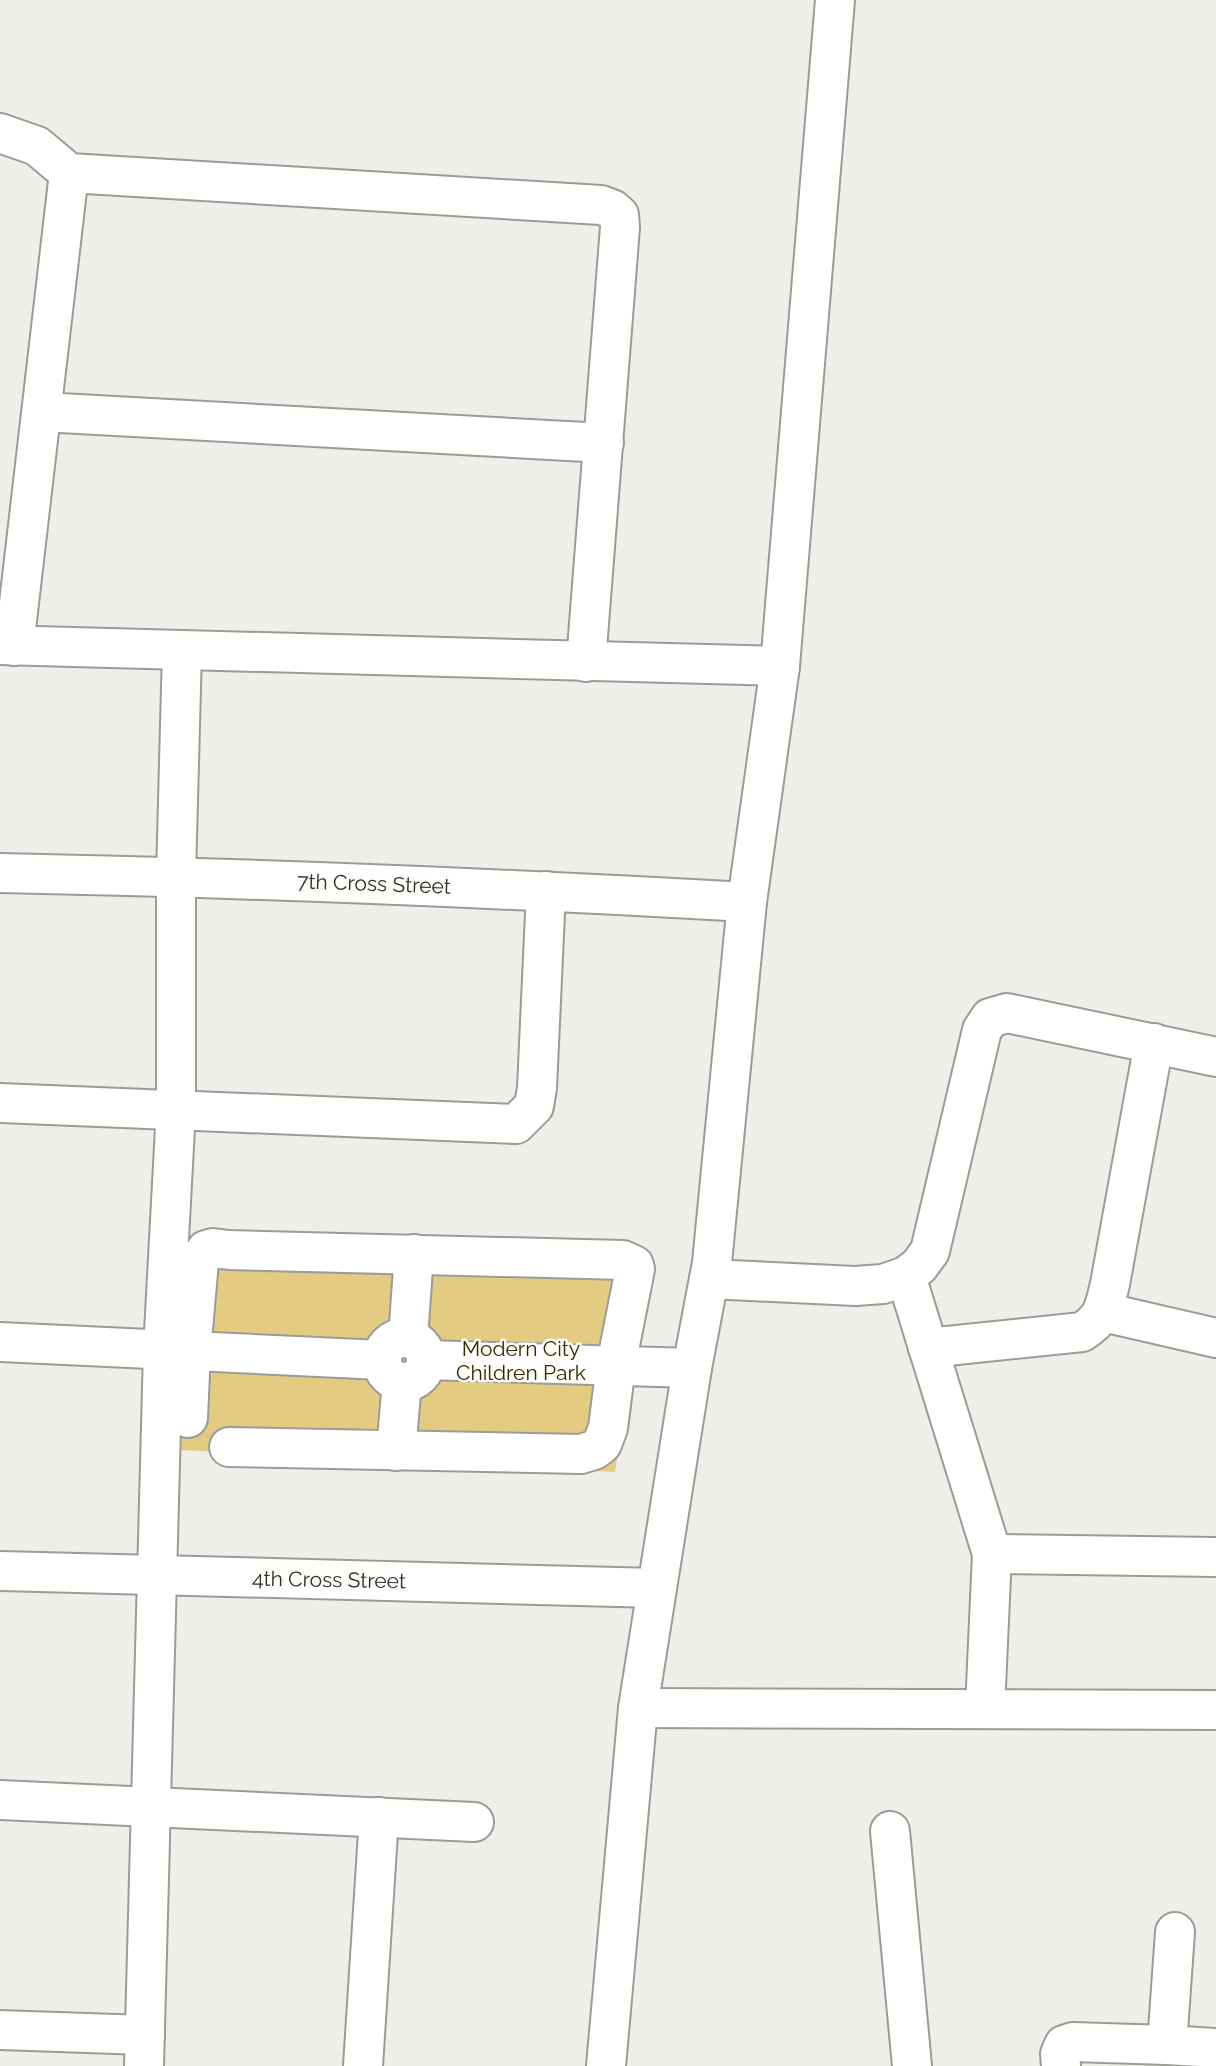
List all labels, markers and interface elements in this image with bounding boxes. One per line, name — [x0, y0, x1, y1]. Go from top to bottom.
street label: 7th Cross Street — [297, 868, 451, 899]
park label: Modern City Children Park — [456, 1336, 586, 1385]
street label: 4th Cross Street — [252, 1566, 406, 1593]

